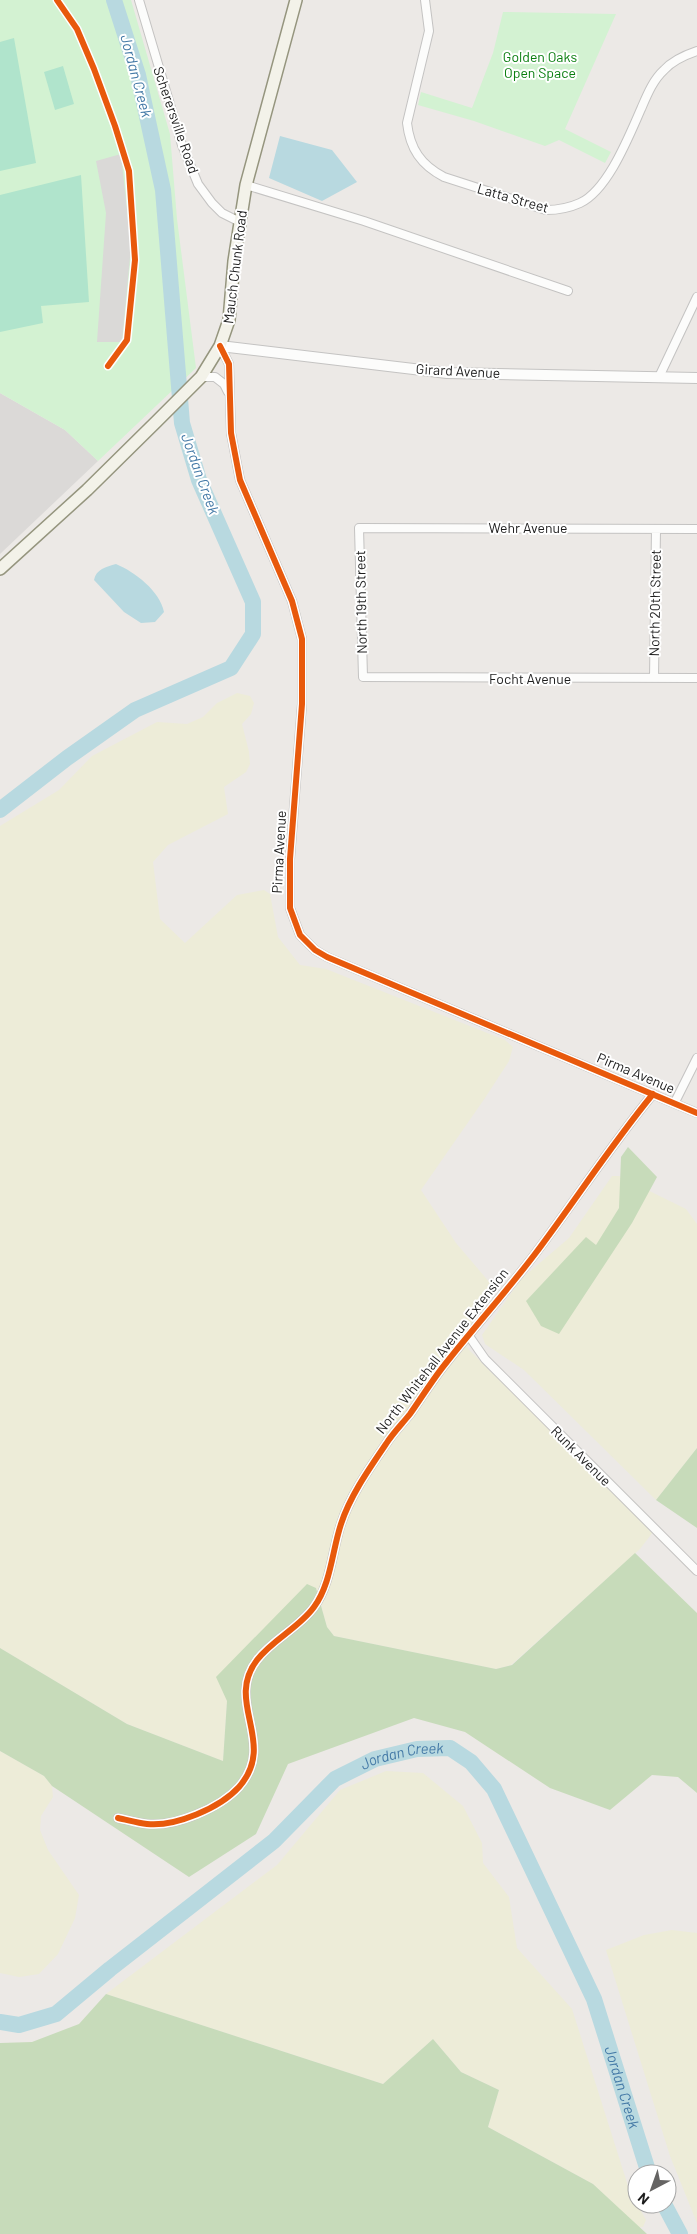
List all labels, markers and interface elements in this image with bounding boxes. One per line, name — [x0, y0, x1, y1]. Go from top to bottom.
water label: Jordan Creek — [117, 32, 157, 120]
park label: Golden Oaks Open Space — [503, 48, 577, 81]
street label: Scherersville Road — [150, 64, 203, 176]
street label: Latta Street — [476, 179, 551, 216]
street label: Mauch Chunk Road — [219, 209, 250, 325]
street label: Girard Avenue — [415, 360, 501, 381]
water label: Jordan Creek — [178, 431, 224, 517]
street label: Wehr Avenue — [488, 519, 568, 536]
street label: North 20th Street — [645, 549, 664, 657]
street label: North 19th Street — [351, 550, 370, 654]
street label: Focht Avenue — [489, 670, 571, 687]
street label: Pirma Avenue — [268, 810, 289, 894]
street label: Pirma Avenue — [595, 1049, 678, 1097]
street label: North Whitehall Avenue Extension — [372, 1265, 512, 1437]
street label: Runk Avenue — [548, 1422, 615, 1489]
water label: Jordan Creek — [357, 1738, 444, 1773]
water label: Jordan Creek — [601, 2044, 644, 2131]
north arrow — [627, 2164, 677, 2214]
text: N — [634, 2190, 652, 2209]

